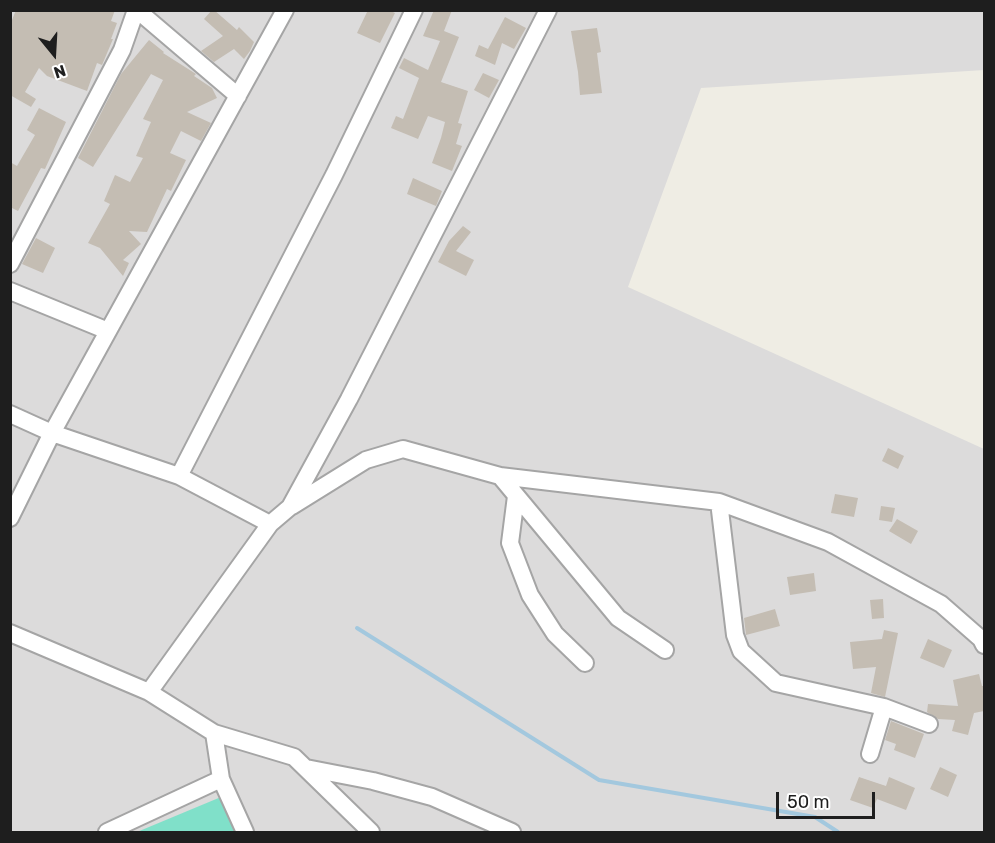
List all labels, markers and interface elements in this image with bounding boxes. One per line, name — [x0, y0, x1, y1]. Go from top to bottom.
north arrow — [24, 24, 84, 84]
text: N — [51, 61, 68, 82]
scale bar — [779, 780, 878, 818]
text: 50 m — [787, 791, 830, 813]

